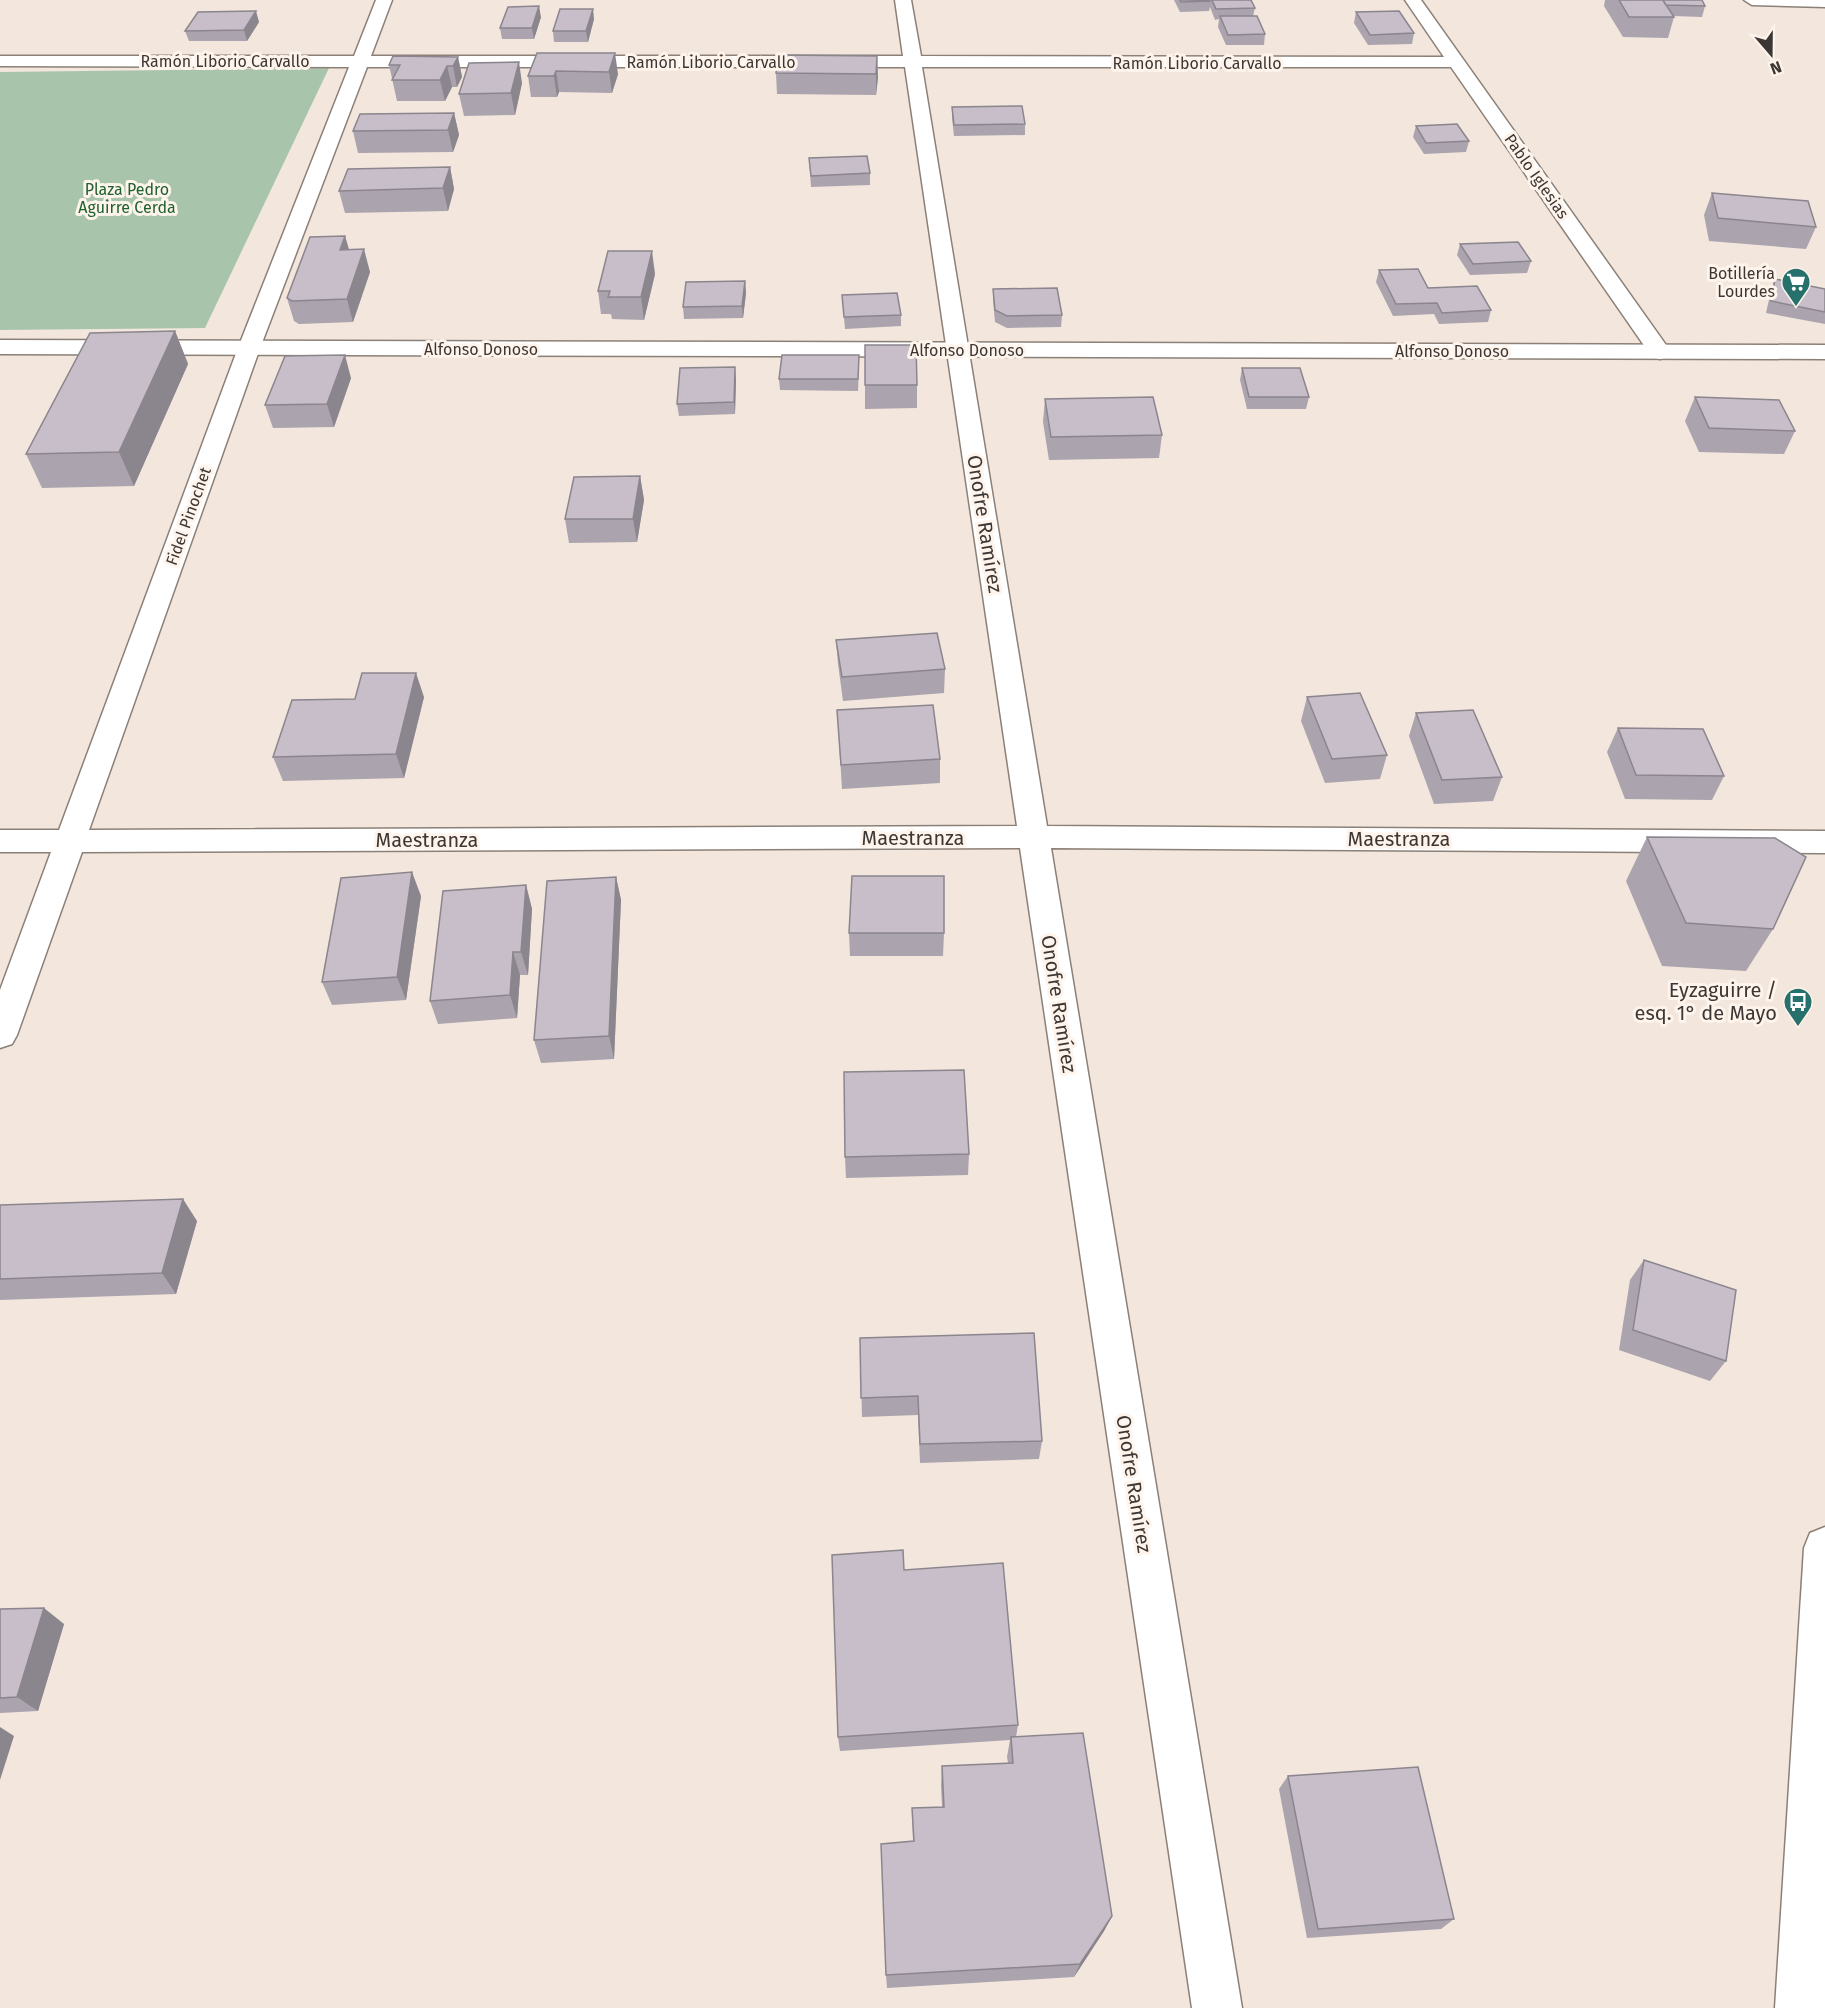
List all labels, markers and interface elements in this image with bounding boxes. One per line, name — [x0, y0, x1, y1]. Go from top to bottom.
north arrow — [1741, 24, 1801, 84]
street label: Ramón Liborio Carvallo — [141, 52, 309, 71]
street label: Ramón Liborio Carvallo — [627, 53, 795, 72]
street label: Ramón Liborio Carvallo — [1113, 54, 1281, 73]
text: N — [1768, 57, 1784, 78]
street label: Pablo Iglesias — [1500, 130, 1573, 222]
park label: Plaza Pedro Aguirre Cerda — [78, 180, 176, 217]
place label: Botillería Lourdes — [1708, 264, 1775, 301]
supermarket icon: Botillería Lourdes — [1780, 266, 1812, 308]
street label: Alfonso Donoso — [424, 340, 538, 359]
street label: Alfonso Donoso — [910, 341, 1024, 360]
street label: Alfonso Donoso — [1395, 342, 1509, 361]
street label: Onofre Ramírez — [962, 453, 1008, 595]
street label: Fidel Pinochet — [162, 464, 215, 568]
street label: Maestranza — [862, 826, 964, 850]
street label: Maestranza — [1348, 827, 1450, 851]
street label: Maestranza — [376, 828, 478, 852]
street label: Onofre Ramírez — [1036, 933, 1082, 1075]
place label: Eyzaguirre / esq. 1° de Mayo — [1635, 978, 1777, 1025]
bus stop icon: Eyzaguirre / esq. 1° de Mayo — [1782, 986, 1814, 1028]
street label: Onofre Ramírez — [1111, 1413, 1157, 1555]

